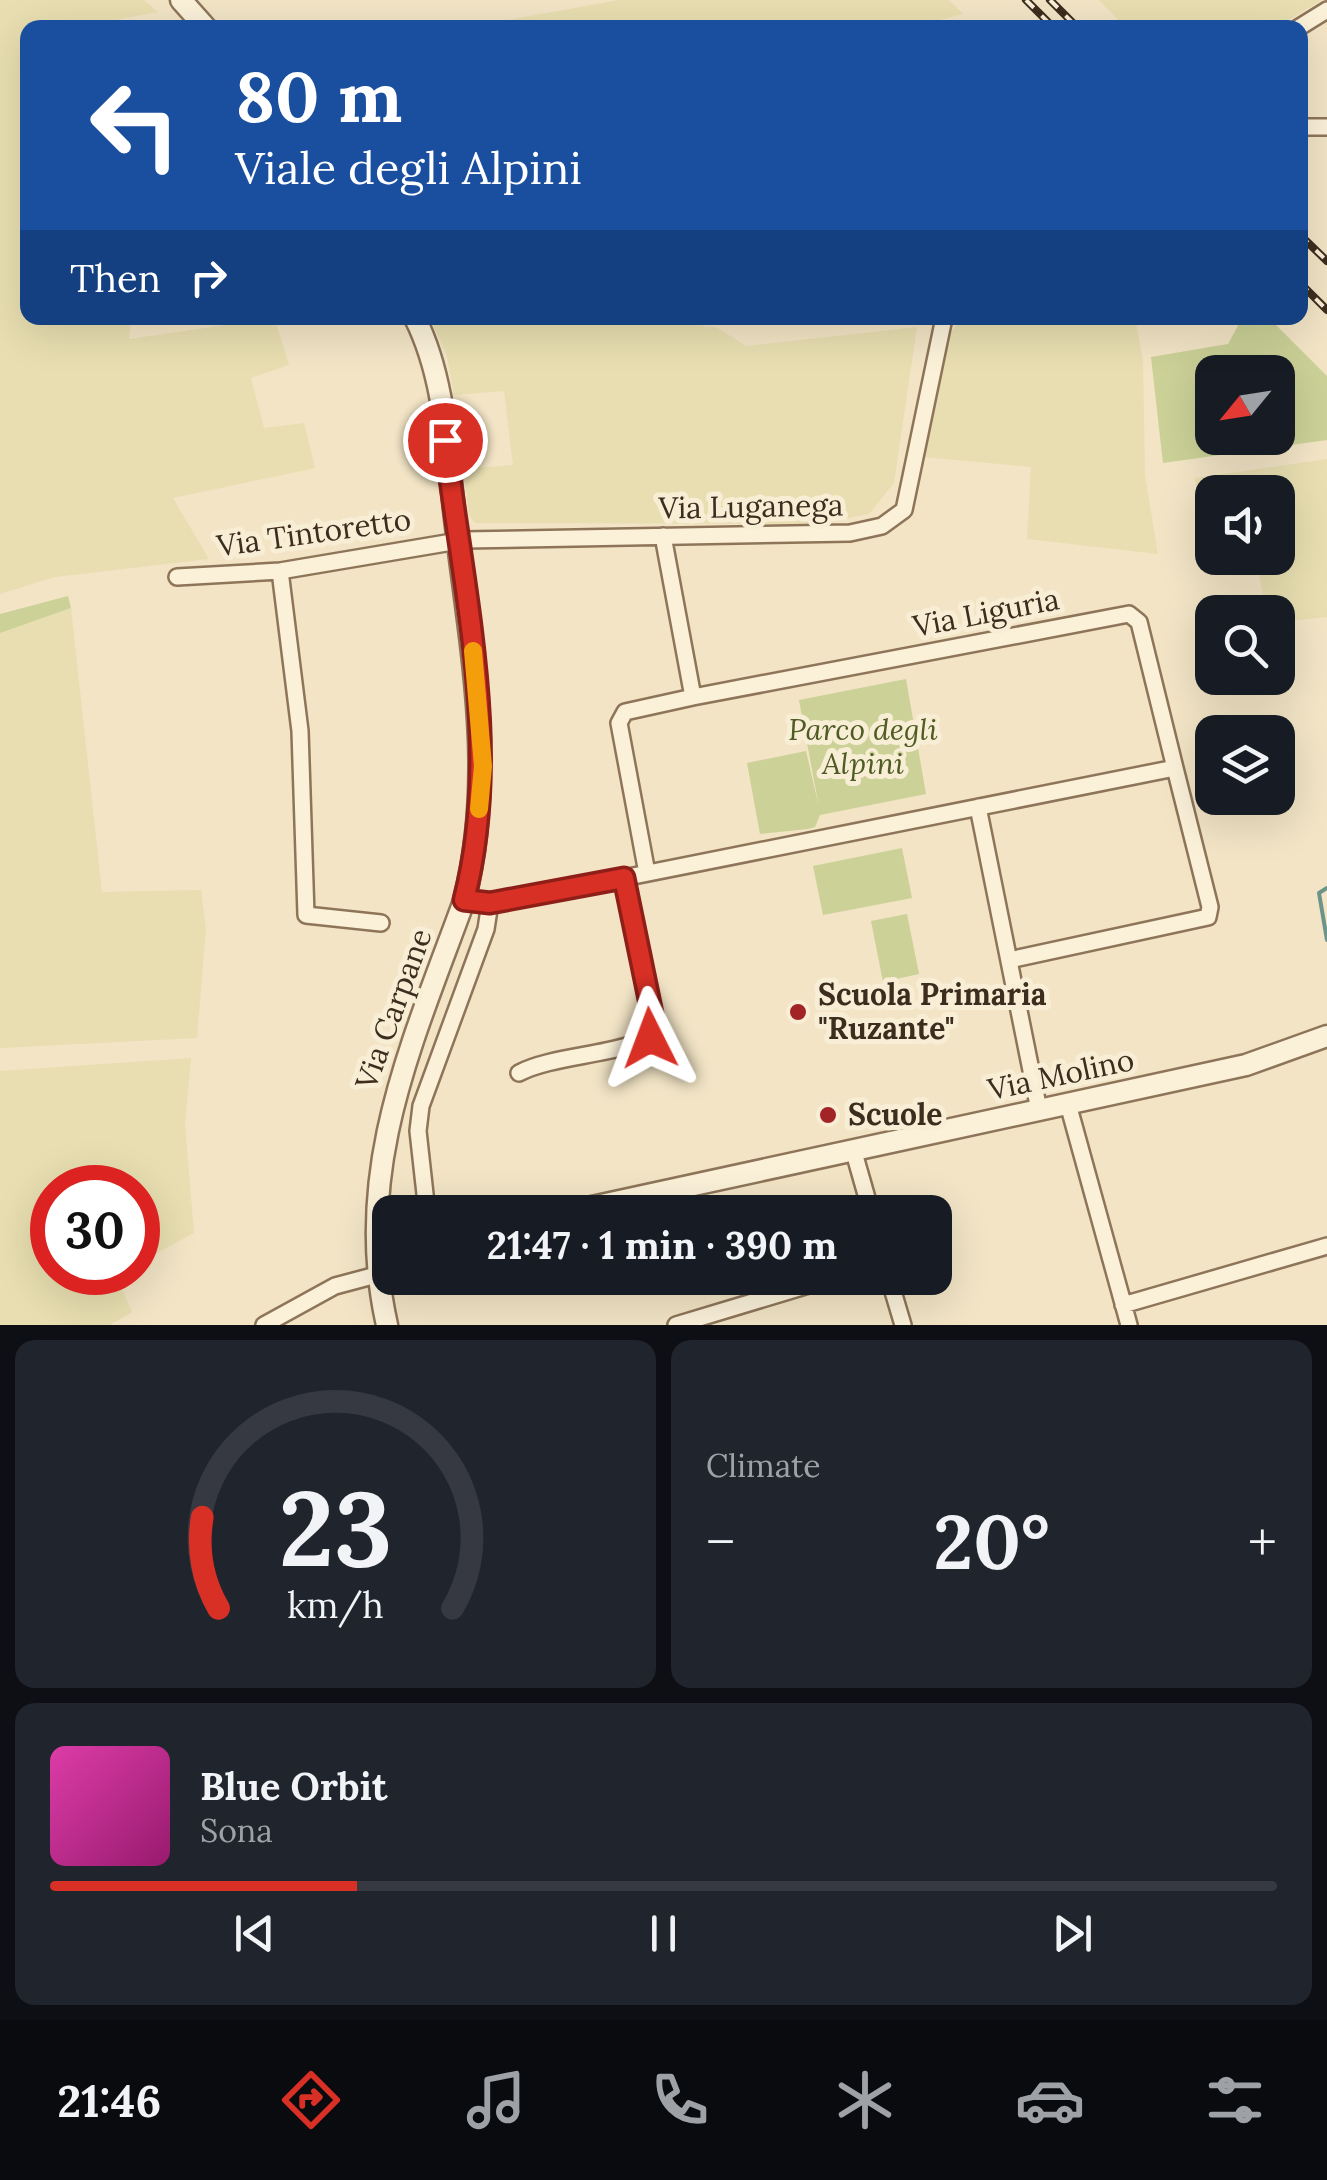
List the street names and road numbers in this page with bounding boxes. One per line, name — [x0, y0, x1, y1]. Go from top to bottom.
street label: Via Luganega — [657, 485, 844, 528]
street label: Via Tintoretto — [213, 500, 413, 565]
street label: Via Liguria — [909, 579, 1062, 646]
street label: Via Carpane — [346, 923, 440, 1095]
street label: Via Molino — [983, 1040, 1137, 1108]

